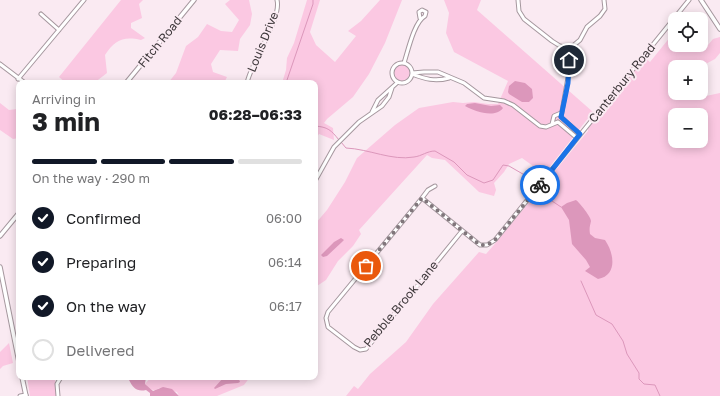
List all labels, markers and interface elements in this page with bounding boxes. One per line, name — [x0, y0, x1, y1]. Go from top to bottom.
street label: Louis Drive — [244, 10, 281, 74]
map controls — [668, 12, 708, 148]
button: locate — [668, 12, 708, 52]
street label: Fitch Road — [134, 13, 185, 70]
street label: Canterbury Road — [585, 40, 658, 125]
pin — [552, 43, 586, 77]
icon: home — [558, 49, 580, 71]
button: + — [668, 60, 708, 100]
text: Arriving in — [32, 91, 96, 107]
text: 06:28–06:33 — [209, 105, 302, 123]
text: 3 min — [32, 106, 100, 137]
button: − — [668, 108, 708, 148]
courier — [520, 165, 560, 205]
text: On the way · 290 m — [32, 170, 150, 186]
icon: bike — [529, 174, 551, 196]
icon: check — [32, 207, 54, 229]
text: Confirmed — [66, 209, 141, 227]
text: 06:00 — [266, 210, 302, 226]
pin — [349, 249, 383, 283]
icon: check — [32, 251, 54, 273]
text: Preparing — [66, 253, 136, 271]
text: 06:14 — [268, 254, 302, 270]
icon: bag — [355, 255, 377, 277]
street label: Pebble Brook Lane — [360, 257, 441, 350]
icon: check — [32, 295, 54, 317]
text: On the way — [66, 297, 146, 315]
text: 06:17 — [269, 298, 302, 314]
text: Delivered — [66, 341, 134, 359]

